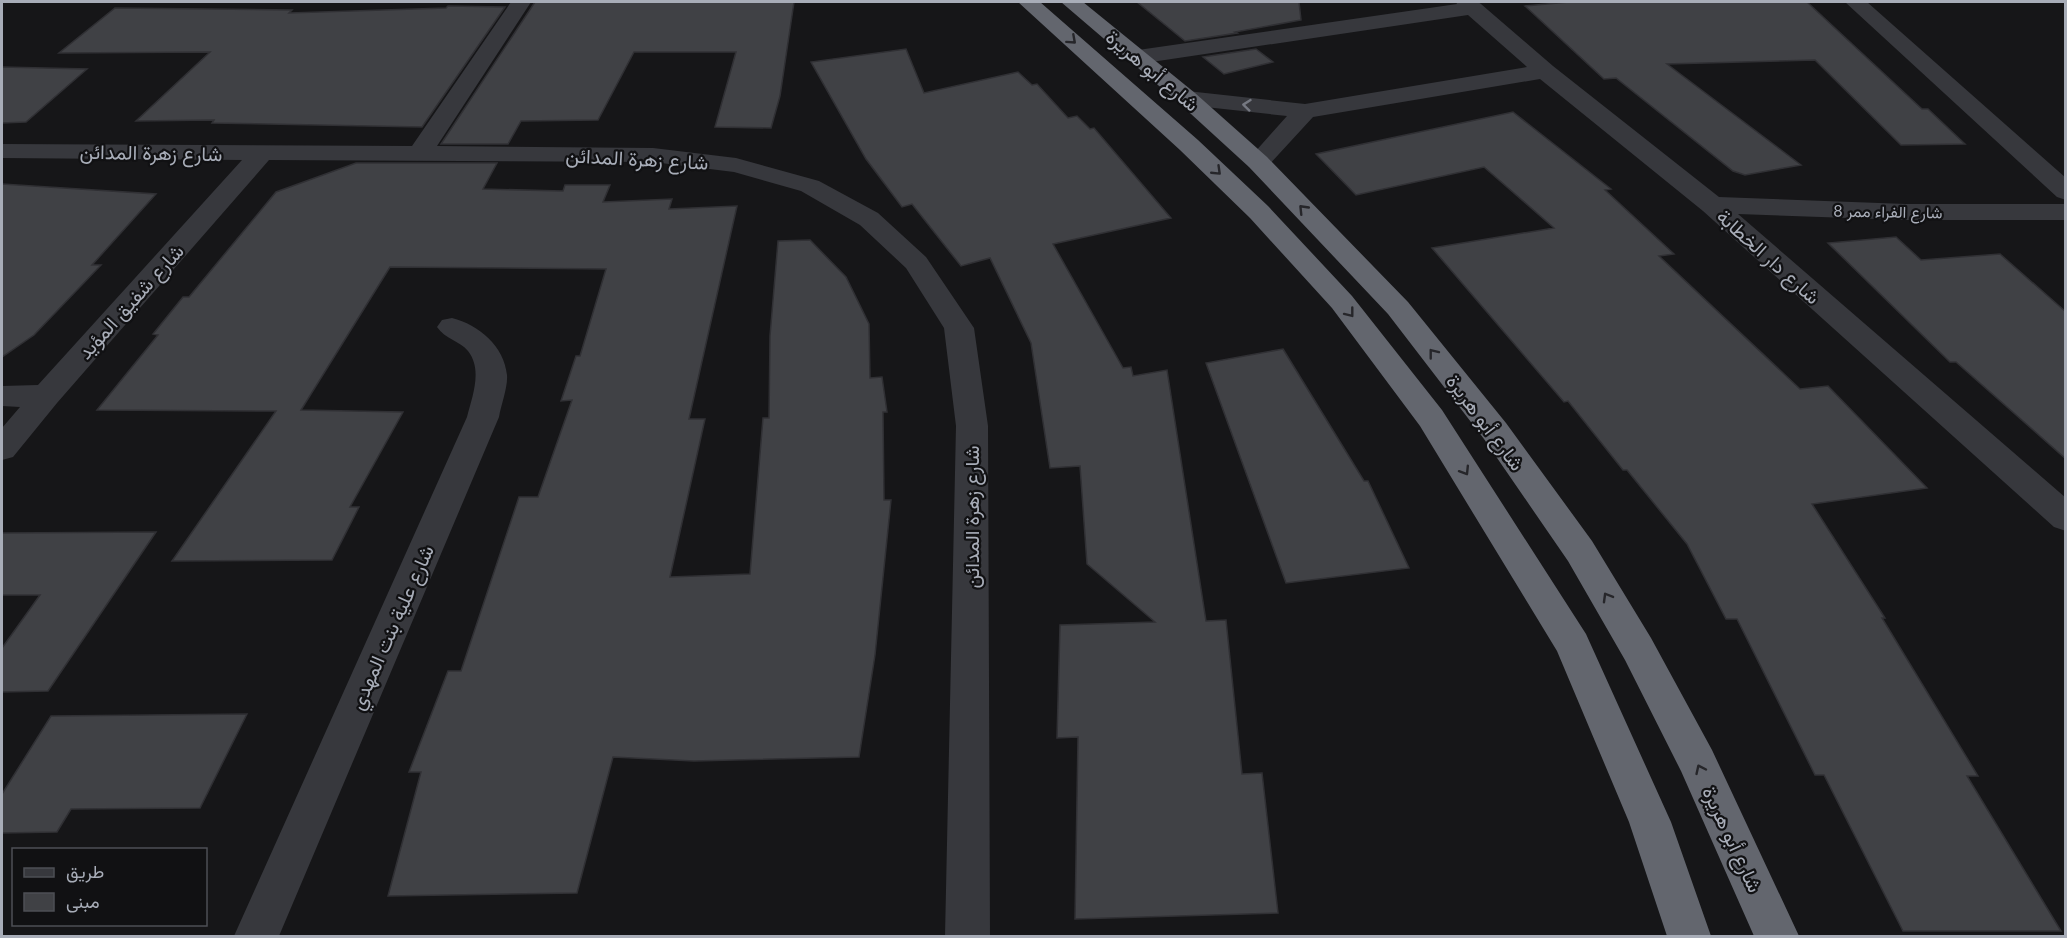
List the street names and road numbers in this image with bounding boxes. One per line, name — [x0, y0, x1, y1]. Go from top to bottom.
street label: شارع أبو هريرة — [1100, 24, 1204, 118]
street label: شارع زهرة المدائن — [79, 139, 223, 168]
street label: شارع زهرة المدائن — [565, 142, 709, 177]
street label: شارع الفراء ممر 8 — [1833, 201, 1943, 224]
street label: شارع دار الخطابة — [1710, 203, 1826, 311]
street label: شارع شفيق المؤيد — [72, 239, 190, 365]
street label: شارع أبو هريرة — [1440, 369, 1530, 477]
street label: شارع زهرة المدائن — [959, 446, 986, 588]
street label: شارع علية بنت المهدي — [344, 541, 444, 716]
street label: شارع أبو هريرة — [1695, 782, 1768, 897]

